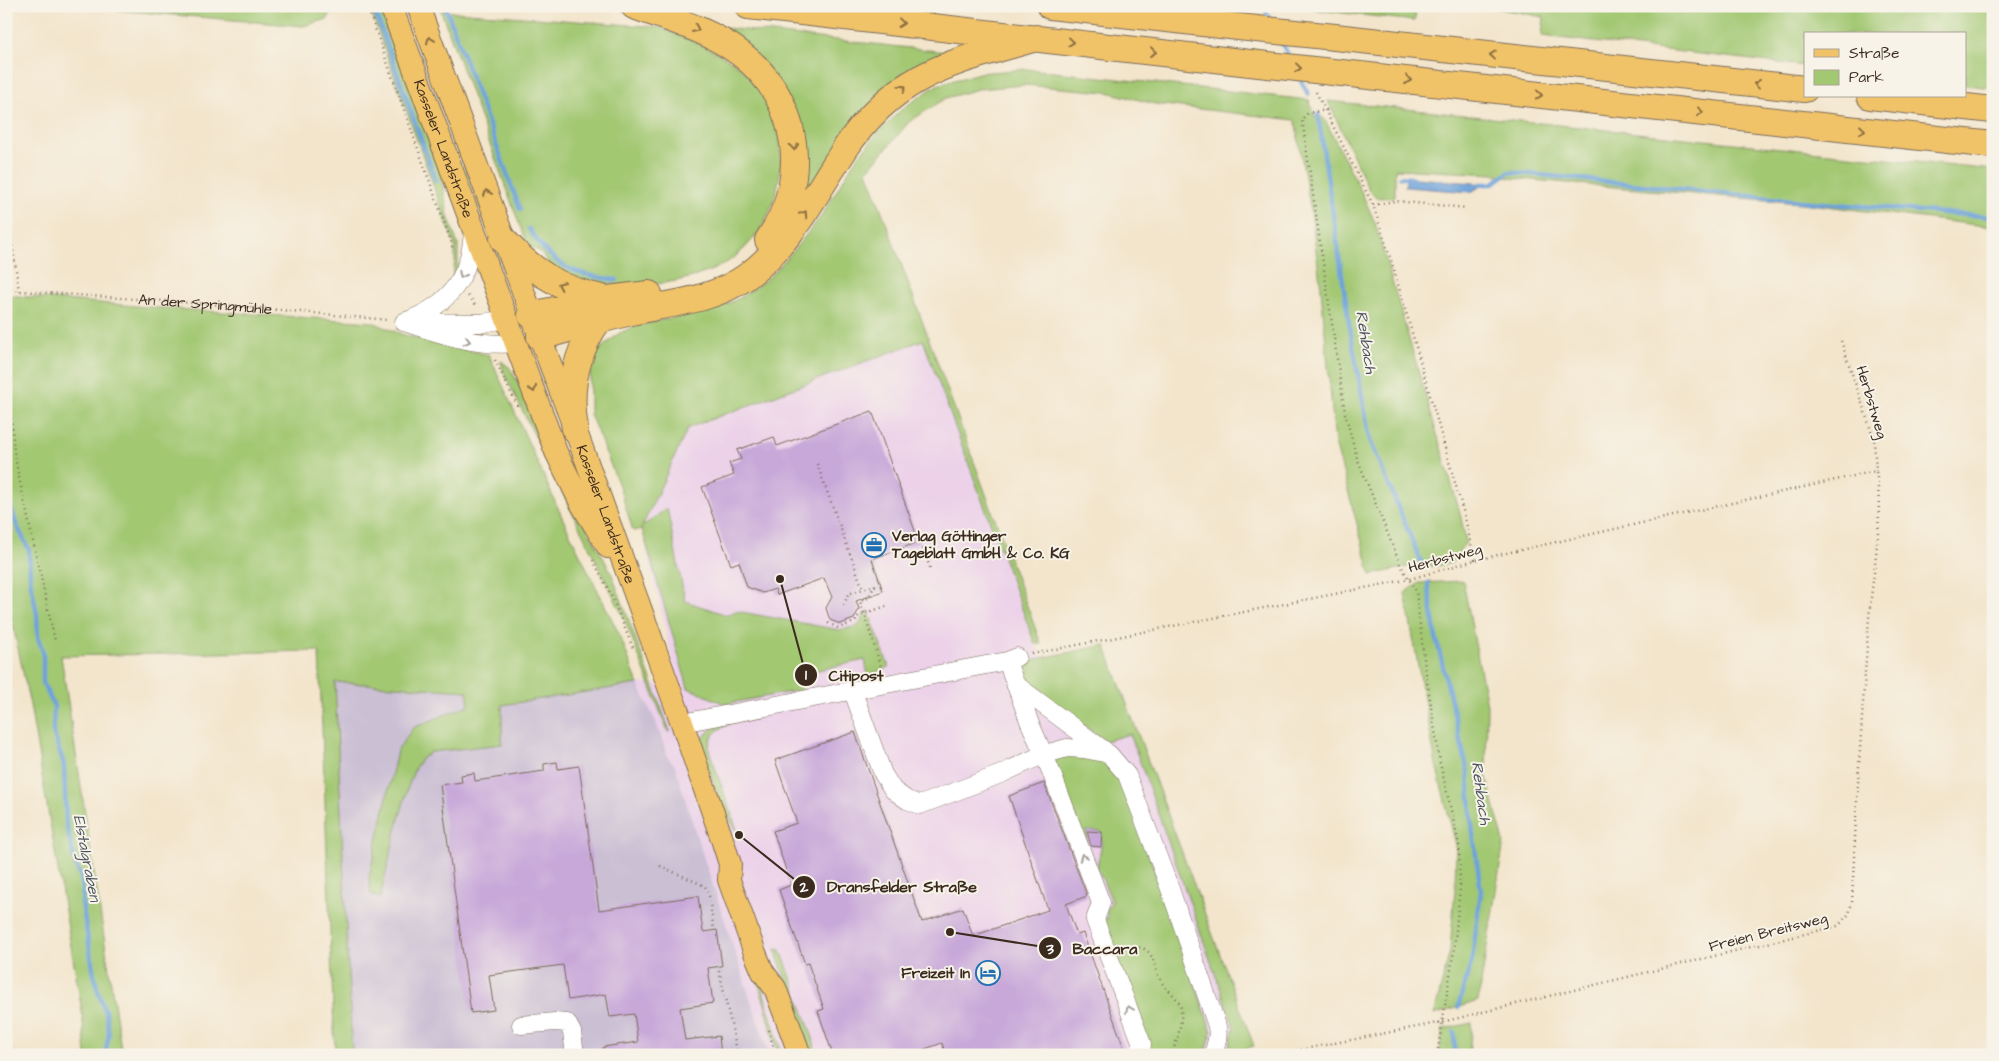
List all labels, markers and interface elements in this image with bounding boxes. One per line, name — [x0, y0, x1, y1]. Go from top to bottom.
one-way arrow — [897, 17, 905, 28]
one-way arrow — [691, 23, 700, 34]
legend — [1804, 32, 1966, 98]
one-way arrow — [1067, 36, 1075, 47]
one-way arrow — [426, 37, 436, 45]
text: Straße — [1849, 43, 1899, 64]
one-way arrow — [1149, 46, 1157, 57]
one-way arrow — [1489, 49, 1497, 60]
one-way arrow — [1294, 62, 1302, 73]
text: Park — [1849, 67, 1884, 88]
one-way arrow — [1405, 74, 1413, 85]
street label: Kasseler Landstraße — [408, 76, 478, 221]
one-way arrow — [1752, 79, 1760, 90]
one-way arrow — [897, 85, 907, 94]
one-way arrow — [1535, 89, 1543, 100]
one-way arrow — [1697, 106, 1705, 117]
one-way arrow — [1858, 124, 1866, 135]
one-way arrow — [788, 144, 799, 152]
one-way arrow — [482, 189, 493, 198]
one-way arrow — [797, 211, 807, 220]
one-way arrow — [458, 270, 468, 279]
one-way arrow — [557, 281, 566, 291]
street label: An der Springmühle — [137, 289, 273, 320]
water label: Rehbach — [1350, 309, 1382, 376]
one-way arrow — [463, 335, 472, 346]
street label: Herbstweg — [1849, 363, 1893, 442]
one-way arrow — [527, 384, 537, 393]
street label: Kasseler Landstraße — [571, 442, 640, 587]
place label: Verlag Göttinger Tageblatt GmbH & Co. KG — [891, 526, 1070, 566]
office icon: Verlag Göttinger Tageblatt GmbH & Co. KG — [861, 532, 887, 558]
street label: Herbstweg — [1406, 539, 1485, 579]
callout: Citipost — [794, 660, 894, 691]
text: 1 — [805, 665, 807, 686]
text: Citipost — [828, 665, 884, 687]
water label: Rehbach — [1466, 760, 1496, 827]
water label: Elstalgraben — [67, 813, 107, 906]
one-way arrow — [1079, 853, 1090, 862]
callout: Dransfelder Straße — [792, 871, 987, 902]
text: Dransfelder Straße — [827, 876, 977, 898]
text: 2 — [799, 877, 809, 898]
street label: Freien Breitsweg — [1707, 908, 1830, 958]
callout: Baccara — [1038, 933, 1148, 964]
text: Baccara — [1073, 938, 1138, 960]
text: 3 — [1045, 939, 1054, 960]
hotel icon: Freizeit In — [975, 960, 1001, 986]
place label: Freizeit In — [901, 963, 970, 984]
one-way arrow — [1125, 1005, 1135, 1013]

